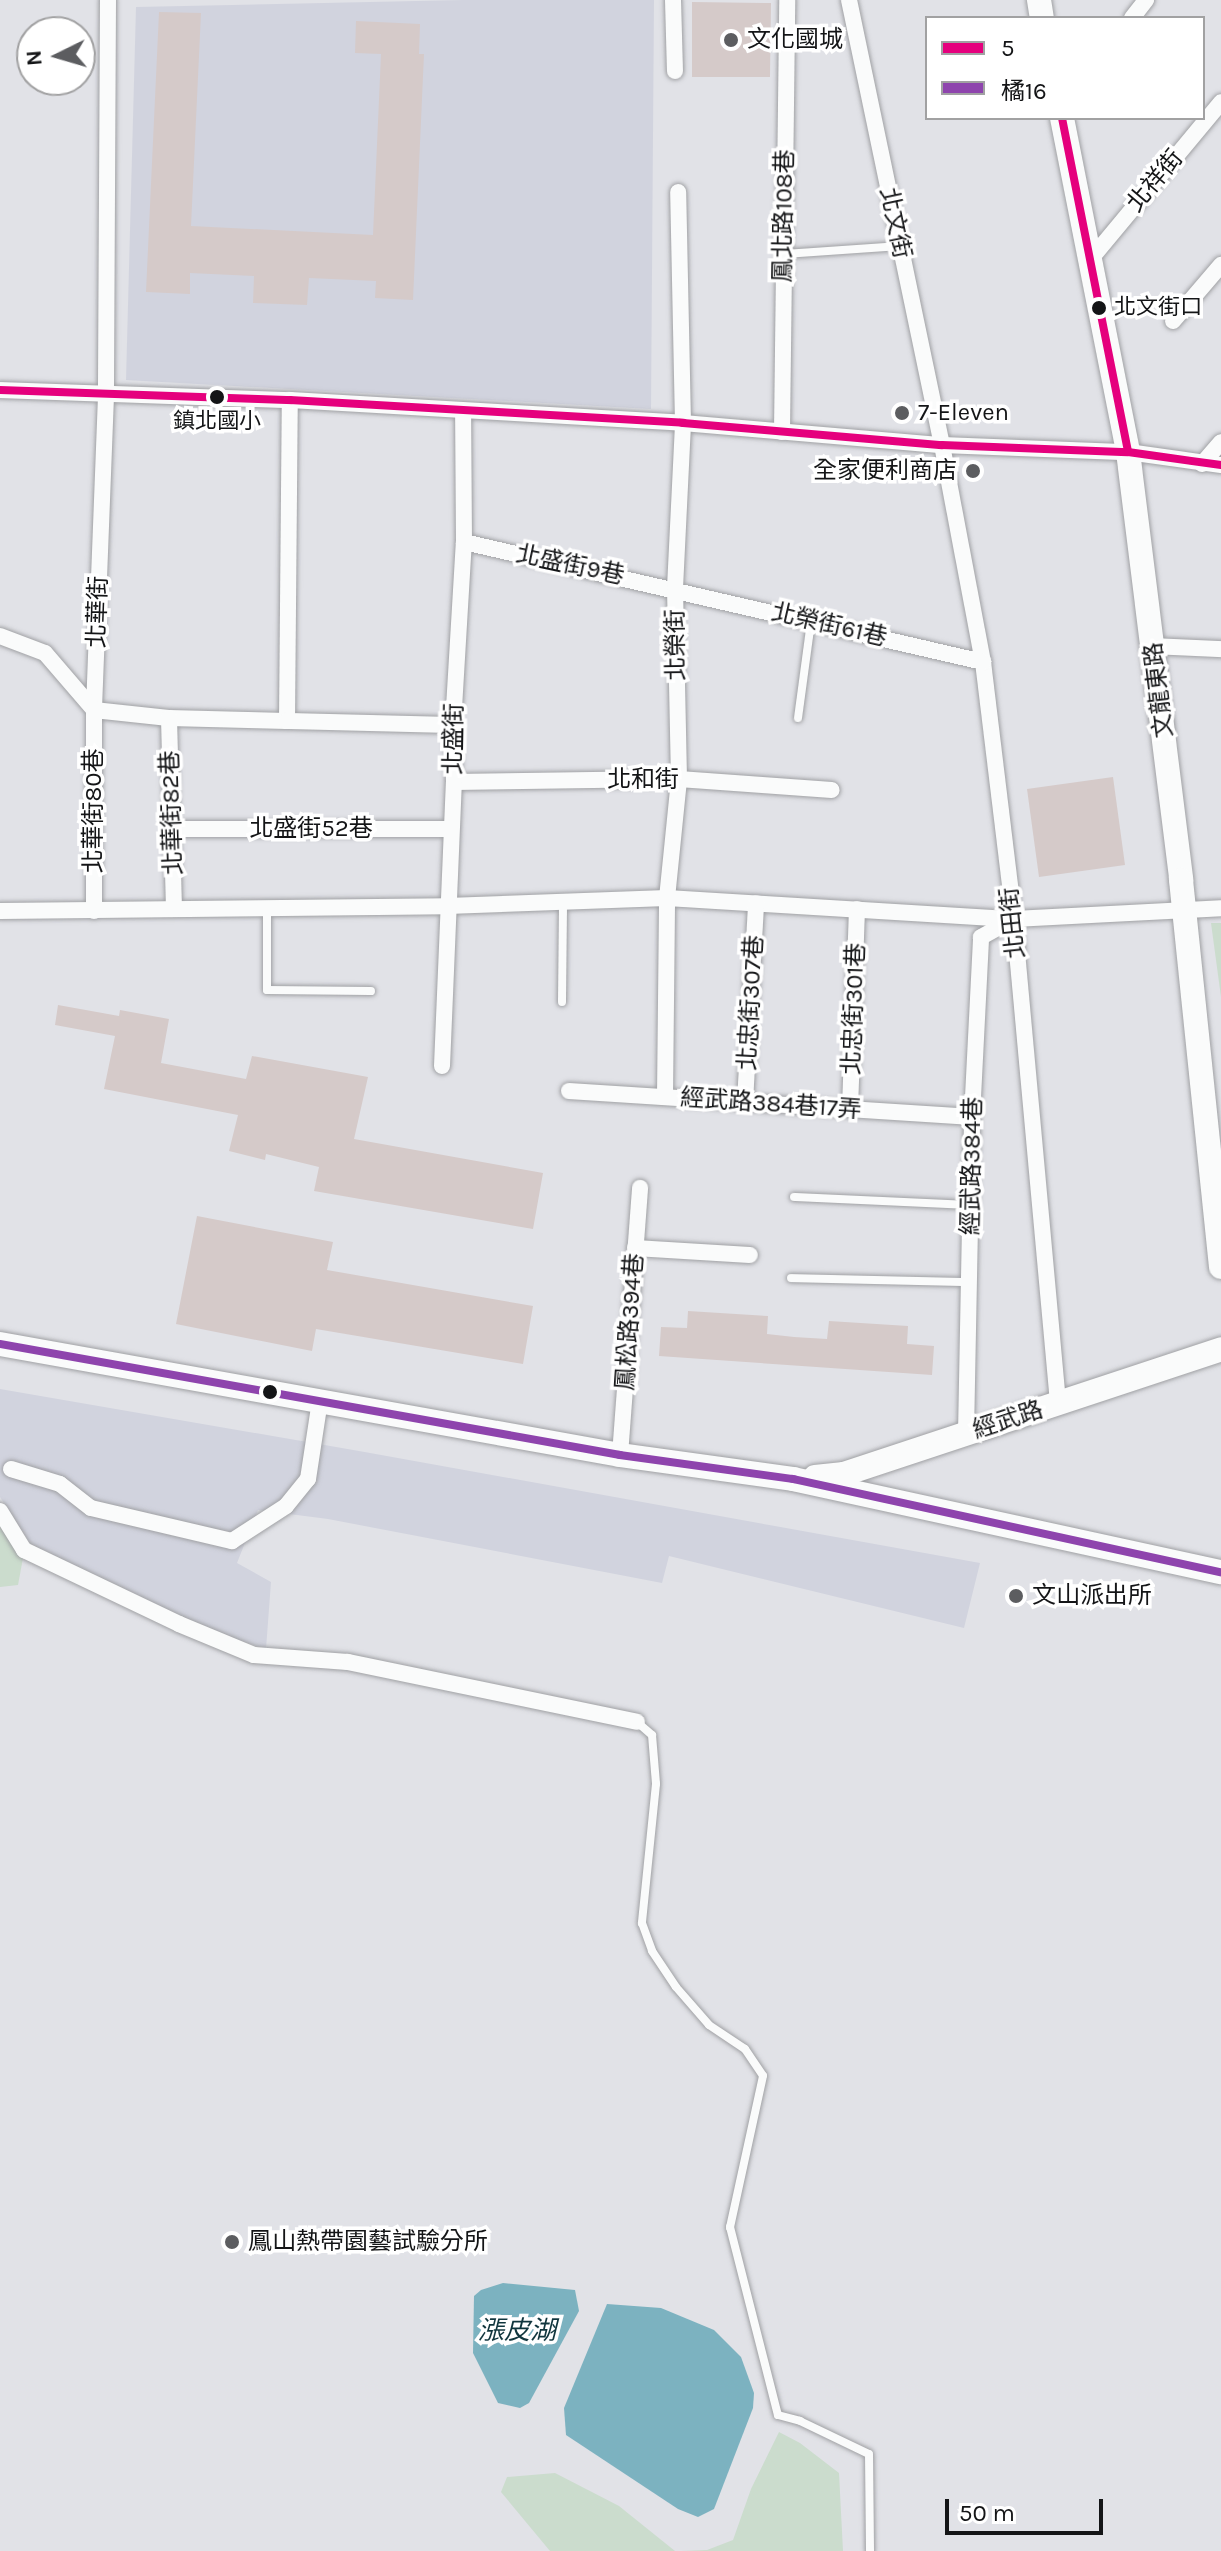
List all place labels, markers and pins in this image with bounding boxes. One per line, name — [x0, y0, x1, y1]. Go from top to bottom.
place label: 文化國城 — [747, 26, 843, 54]
marker: 文化國城 — [722, 31, 740, 49]
place label: 北文街口 — [1114, 295, 1202, 321]
marker: 北文街口 — [1091, 300, 1107, 316]
marker: 鎮北國小 — [209, 389, 225, 405]
place label: 7-Eleven — [918, 399, 1009, 427]
marker: 7-Eleven — [893, 404, 911, 422]
place label: 鎮北國小 — [173, 409, 261, 435]
place label: 全家便利商店 — [813, 457, 957, 485]
marker: 全家便利商店 — [964, 462, 982, 480]
unlabelled marker — [262, 1384, 278, 1400]
place label: 文山派出所 — [1032, 1582, 1152, 1610]
marker: 文山派出所 — [1007, 1587, 1025, 1605]
place label: 鳳山熱帶園藝試驗分所 — [248, 2228, 488, 2256]
marker: 鳳山熱帶園藝試驗分所 — [223, 2233, 241, 2251]

